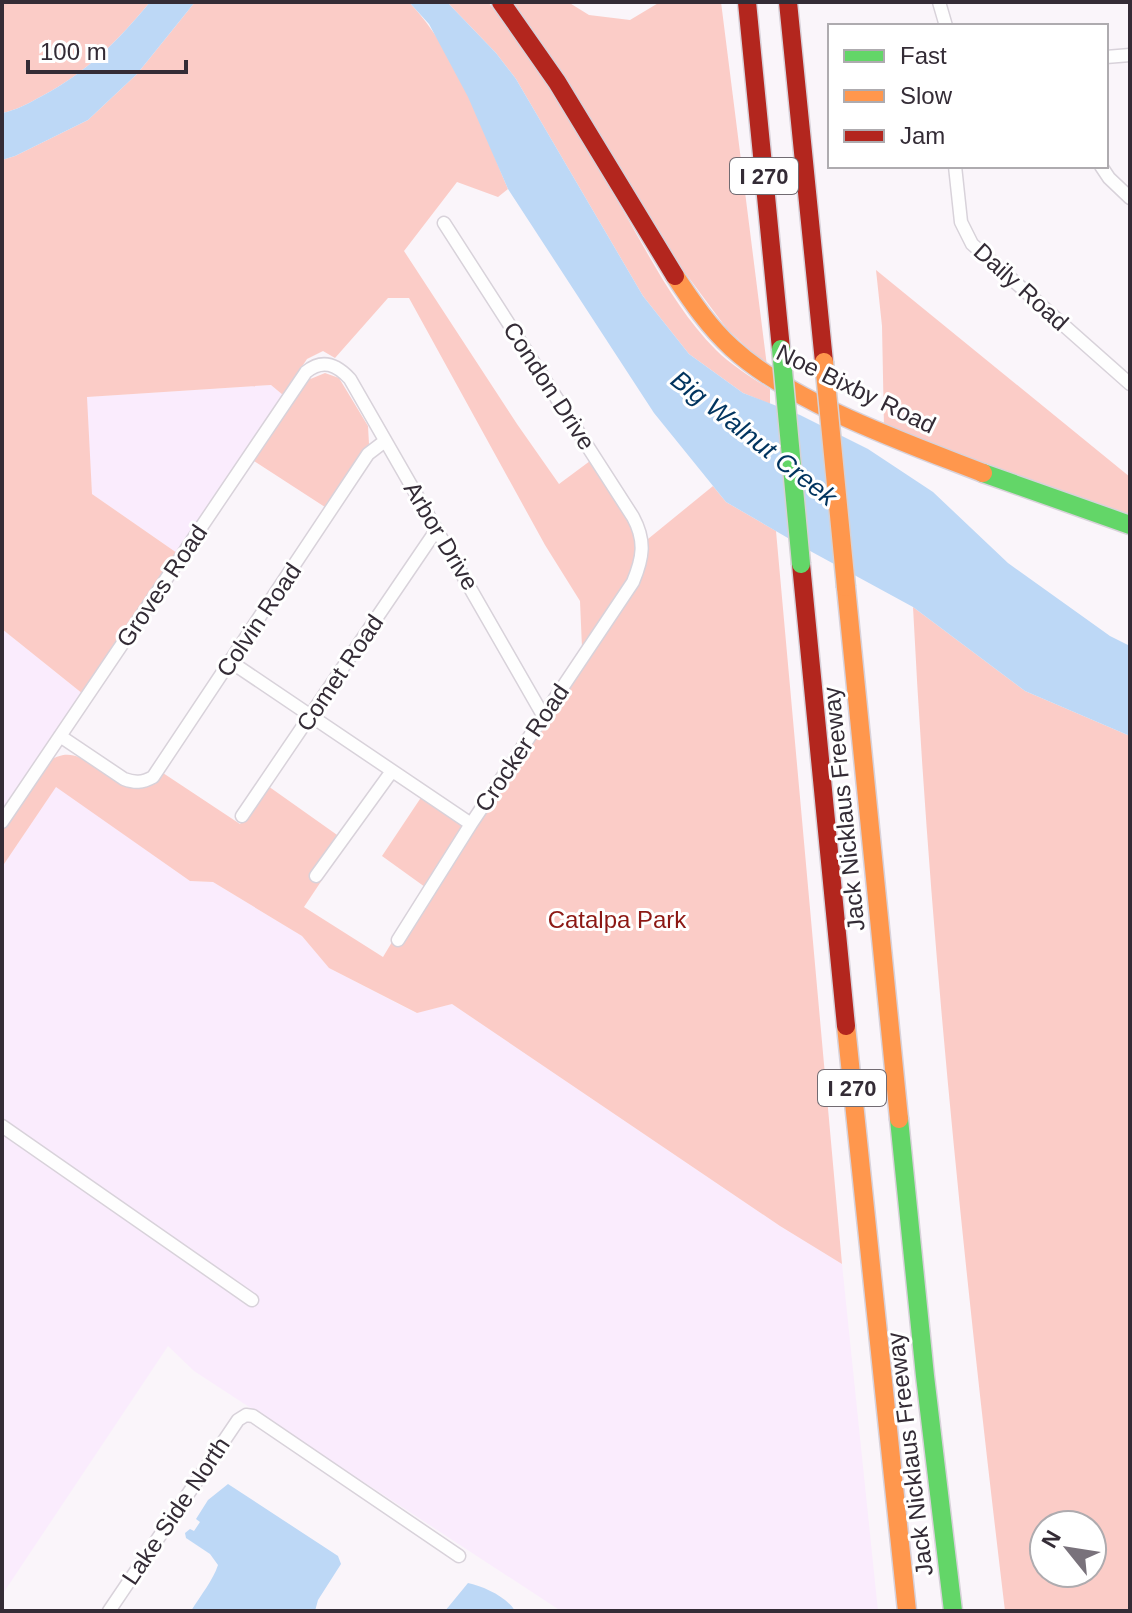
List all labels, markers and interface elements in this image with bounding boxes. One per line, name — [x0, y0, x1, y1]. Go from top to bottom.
scale bar — [28, 24, 186, 74]
legend — [828, 24, 1108, 168]
text: 100 m — [40, 38, 107, 65]
text: Fast — [900, 42, 947, 69]
text: Slow — [900, 82, 953, 109]
text: Jam — [900, 122, 945, 149]
road number: I 270 — [730, 158, 798, 194]
street label: Daily Road — [969, 237, 1074, 336]
street label: Condon Drive — [498, 317, 601, 455]
street label: Noe Bixby Road — [772, 338, 940, 439]
water label: Big Walnut Creek — [665, 364, 844, 513]
street label: Arbor Drive — [399, 477, 484, 595]
street label: Groves Road — [111, 520, 212, 652]
street label: Colvin Road — [211, 558, 306, 681]
street label: Comet Road — [291, 609, 388, 736]
street label: Crocker Road — [469, 679, 574, 817]
street label: Jack Nicklaus Freeway — [817, 686, 870, 932]
park label: Catalpa Park — [548, 906, 687, 933]
road number: I 270 — [818, 1070, 886, 1106]
street label: Jack Nicklaus Freeway — [881, 1331, 938, 1577]
street label: Lake Side North — [116, 1432, 235, 1590]
north arrow — [1028, 1509, 1108, 1589]
text: N — [1036, 1526, 1066, 1552]

